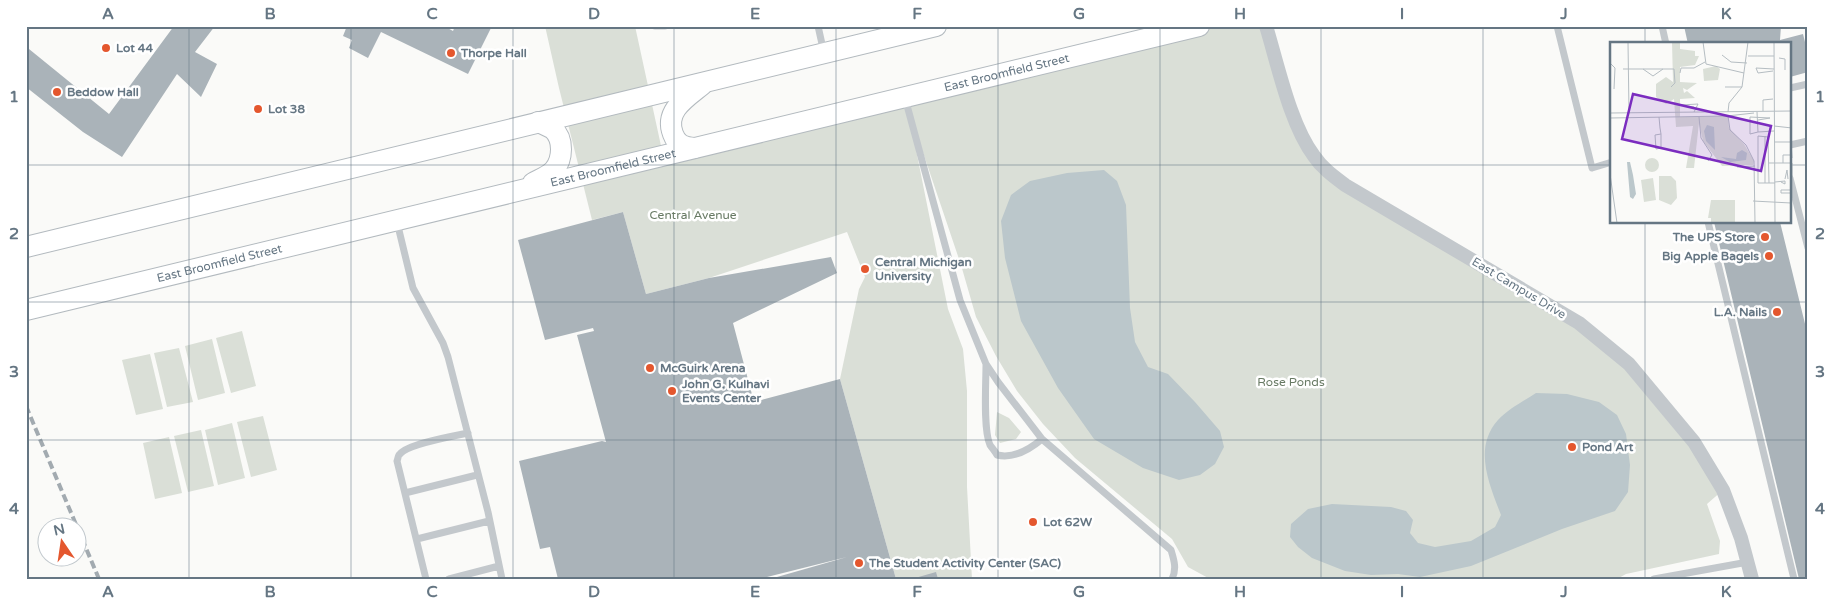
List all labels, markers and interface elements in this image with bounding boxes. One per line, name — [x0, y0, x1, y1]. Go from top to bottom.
text: A — [102, 4, 114, 24]
text: B — [264, 4, 276, 24]
text: C — [426, 4, 438, 24]
text: D — [588, 4, 600, 24]
text: E — [750, 4, 760, 24]
text: F — [912, 4, 922, 24]
text: G — [1073, 4, 1085, 24]
text: H — [1234, 4, 1246, 24]
text: I — [1400, 4, 1404, 24]
text: J — [1559, 4, 1568, 24]
text: K — [1721, 4, 1732, 24]
place label: Lot 44 — [116, 41, 153, 55]
marker: Lot 44 — [100, 42, 112, 54]
inset map — [1610, 42, 1792, 224]
place label: Thorpe Hall — [460, 46, 527, 61]
marker: Thorpe Hall — [445, 47, 457, 59]
street label: East Broomfield Street — [943, 51, 1071, 94]
place label: Beddow Hall — [67, 85, 139, 99]
marker: Beddow Hall — [51, 86, 63, 98]
text: 1 — [9, 87, 19, 107]
text: 1 — [1815, 87, 1825, 107]
place label: Lot 38 — [268, 102, 305, 116]
marker: Lot 38 — [252, 103, 264, 115]
street label: East Broomfield Street — [549, 146, 677, 190]
park label: Central Avenue — [649, 208, 737, 222]
text: 2 — [9, 224, 19, 244]
text: 2 — [1815, 224, 1825, 244]
place label: The UPS Store — [1672, 230, 1755, 244]
marker: The UPS Store — [1759, 231, 1771, 243]
street label: East Broomfield Street — [155, 241, 284, 285]
place label: Big Apple Bagels — [1662, 249, 1759, 264]
marker: Big Apple Bagels — [1763, 250, 1775, 262]
street label: East Campus Drive — [1469, 254, 1569, 322]
place label: Central Michigan University — [875, 255, 972, 284]
marker: Central Michigan University — [859, 263, 871, 275]
place label: L.A. Nails — [1714, 305, 1767, 319]
marker: L.A. Nails — [1771, 306, 1783, 318]
place label: McGuirk Arena — [660, 361, 746, 375]
text: 3 — [9, 362, 19, 382]
marker: McGuirk Arena — [644, 362, 656, 374]
text: 3 — [1815, 362, 1825, 382]
park label: Rose Ponds — [1257, 375, 1325, 389]
place label: John G. Kulhavi Events Center — [681, 377, 770, 405]
marker: John G. Kulhavi Events Center — [666, 385, 678, 397]
place label: Pond Art — [1582, 440, 1634, 454]
marker: Pond Art — [1566, 441, 1578, 453]
text: 4 — [9, 499, 19, 519]
text: 4 — [1815, 499, 1825, 519]
place label: Lot 62W — [1043, 515, 1093, 529]
marker: Lot 62W — [1027, 516, 1039, 528]
north arrow — [38, 518, 88, 568]
text: N — [52, 520, 67, 539]
place label: The Student Activity Center (SAC) — [868, 556, 1061, 571]
marker: The Student Activity Center (SAC) — [853, 557, 865, 569]
text: A — [102, 582, 114, 602]
text: B — [264, 582, 276, 602]
text: C — [426, 582, 438, 602]
text: D — [588, 582, 600, 602]
text: E — [750, 582, 760, 602]
text: F — [912, 582, 922, 602]
text: G — [1073, 582, 1085, 602]
text: H — [1234, 582, 1246, 602]
text: I — [1400, 582, 1404, 602]
text: J — [1559, 582, 1568, 602]
text: K — [1721, 582, 1732, 602]

